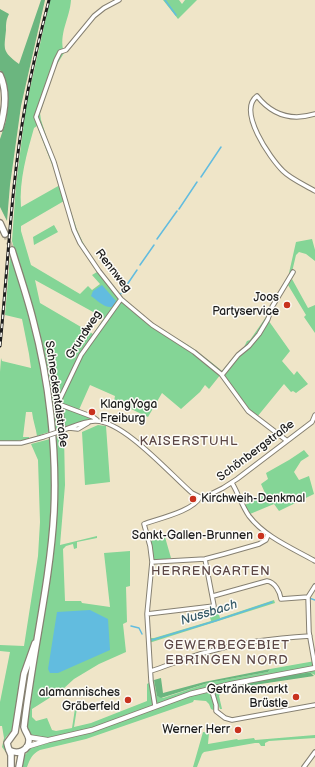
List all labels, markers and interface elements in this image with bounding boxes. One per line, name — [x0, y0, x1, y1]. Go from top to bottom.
street label: Rennweg — [92, 246, 134, 296]
place label: Joos Partyservice — [212, 291, 279, 319]
marker: Joos Partyservice — [282, 300, 292, 310]
street label: Grundweg — [63, 308, 105, 362]
street label: Schneckentalstraße — [41, 340, 71, 448]
place label: KlangYoga Freiburg — [100, 398, 157, 426]
marker: KlangYoga Freiburg — [87, 407, 97, 417]
street label: Schönbergstraße — [214, 417, 298, 485]
district label: KAISERSTUHL — [140, 434, 238, 450]
place label: Kirchweih-Denkmal — [201, 492, 305, 506]
marker: Kirchweih-Denkmal — [188, 494, 198, 504]
place label: Sankt-Gallen-Brunnen — [132, 529, 253, 543]
marker: Sankt-Gallen-Brunnen — [256, 531, 266, 541]
district label: HERRENGARTEN — [151, 564, 271, 580]
water label: Nussbach — [179, 597, 239, 629]
district label: GEWERBEGEBIET EBRINGEN NORD — [164, 638, 290, 669]
place label: Getränkemarkt Brüstle — [207, 683, 288, 711]
place label: alamannisches Gräberfeld — [39, 686, 120, 714]
marker: Getränkemarkt Brüstle — [291, 692, 301, 702]
marker: alamannisches Gräberfeld — [123, 695, 133, 705]
place label: Werner Herr — [162, 723, 230, 737]
marker: Werner Herr — [233, 725, 243, 735]

